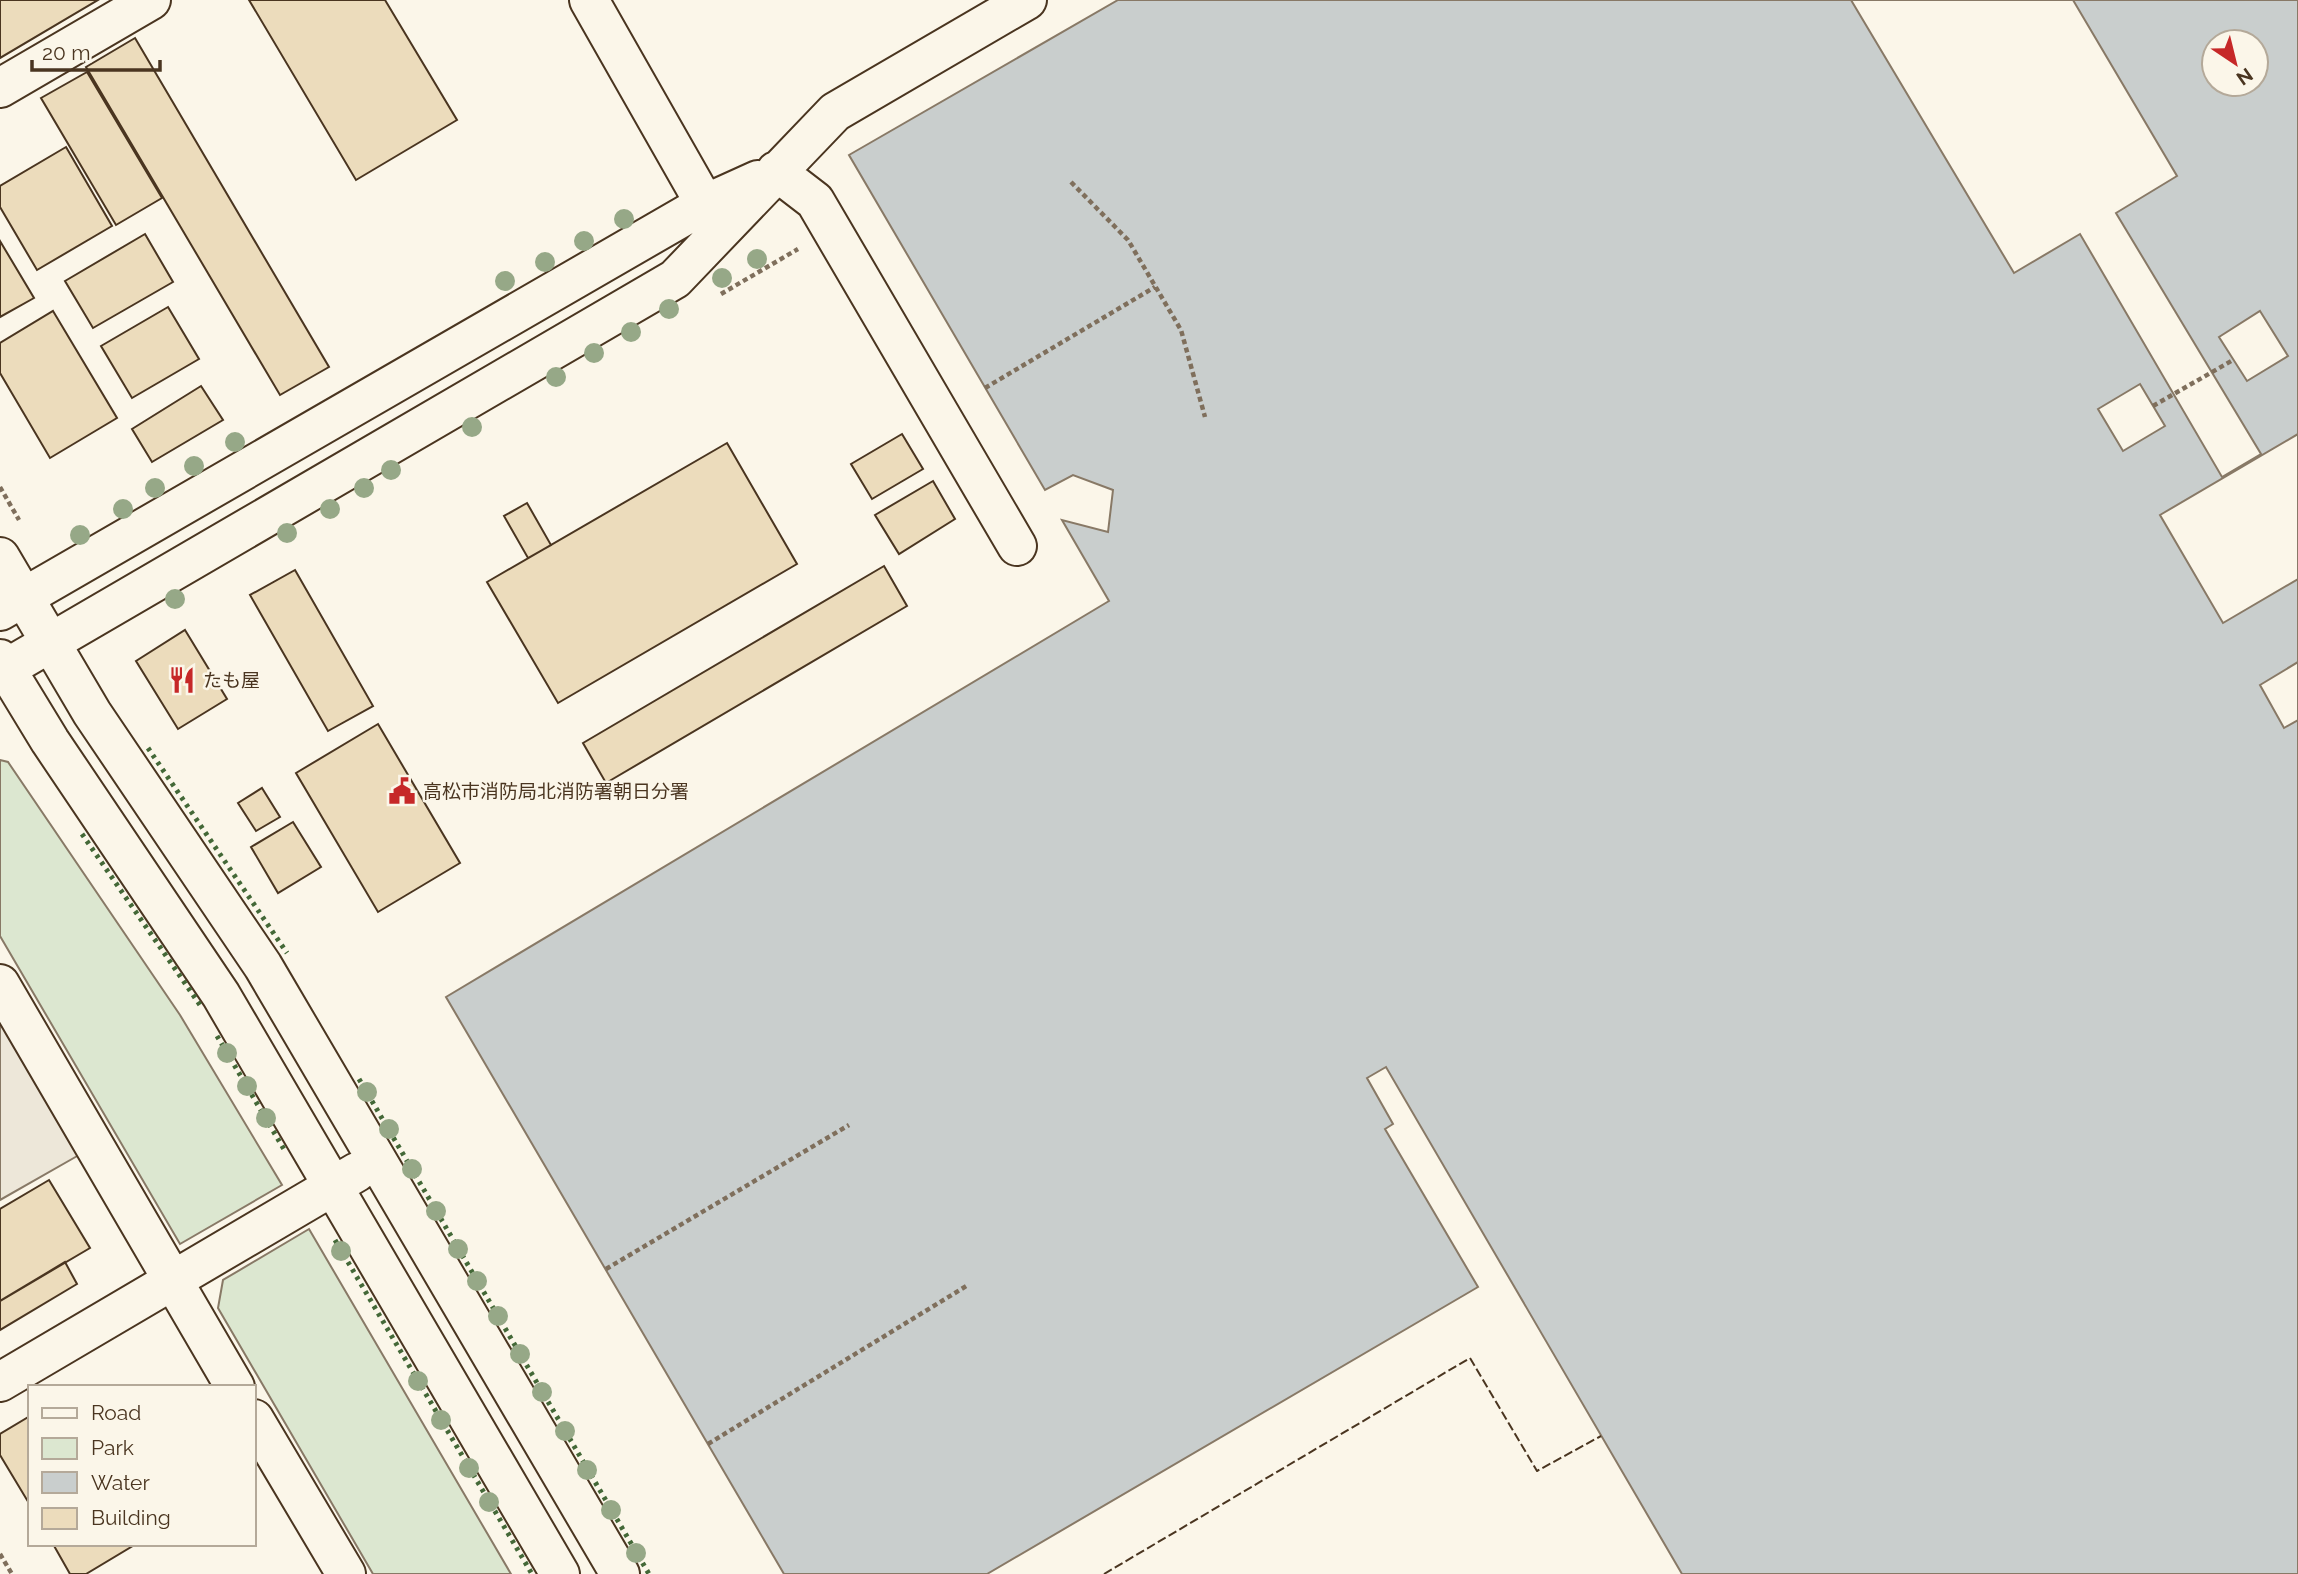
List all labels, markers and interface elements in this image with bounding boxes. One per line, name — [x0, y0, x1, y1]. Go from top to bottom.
scale bar — [32, 28, 159, 72]
north arrow — [2200, 28, 2270, 98]
text: 20 m — [42, 40, 90, 65]
text: N — [2233, 64, 2257, 90]
restaurant icon: たも屋 — [167, 665, 197, 695]
place label: たも屋 — [203, 669, 260, 691]
public building icon: 高松市消防局北消防署朝日分署 — [387, 776, 417, 806]
place label: 高松市消防局北消防署朝日分署 — [423, 780, 689, 802]
legend — [28, 1385, 256, 1546]
text: Road — [91, 1400, 141, 1425]
text: Park — [91, 1435, 134, 1460]
text: Water — [91, 1470, 150, 1495]
text: Building — [91, 1505, 171, 1530]

